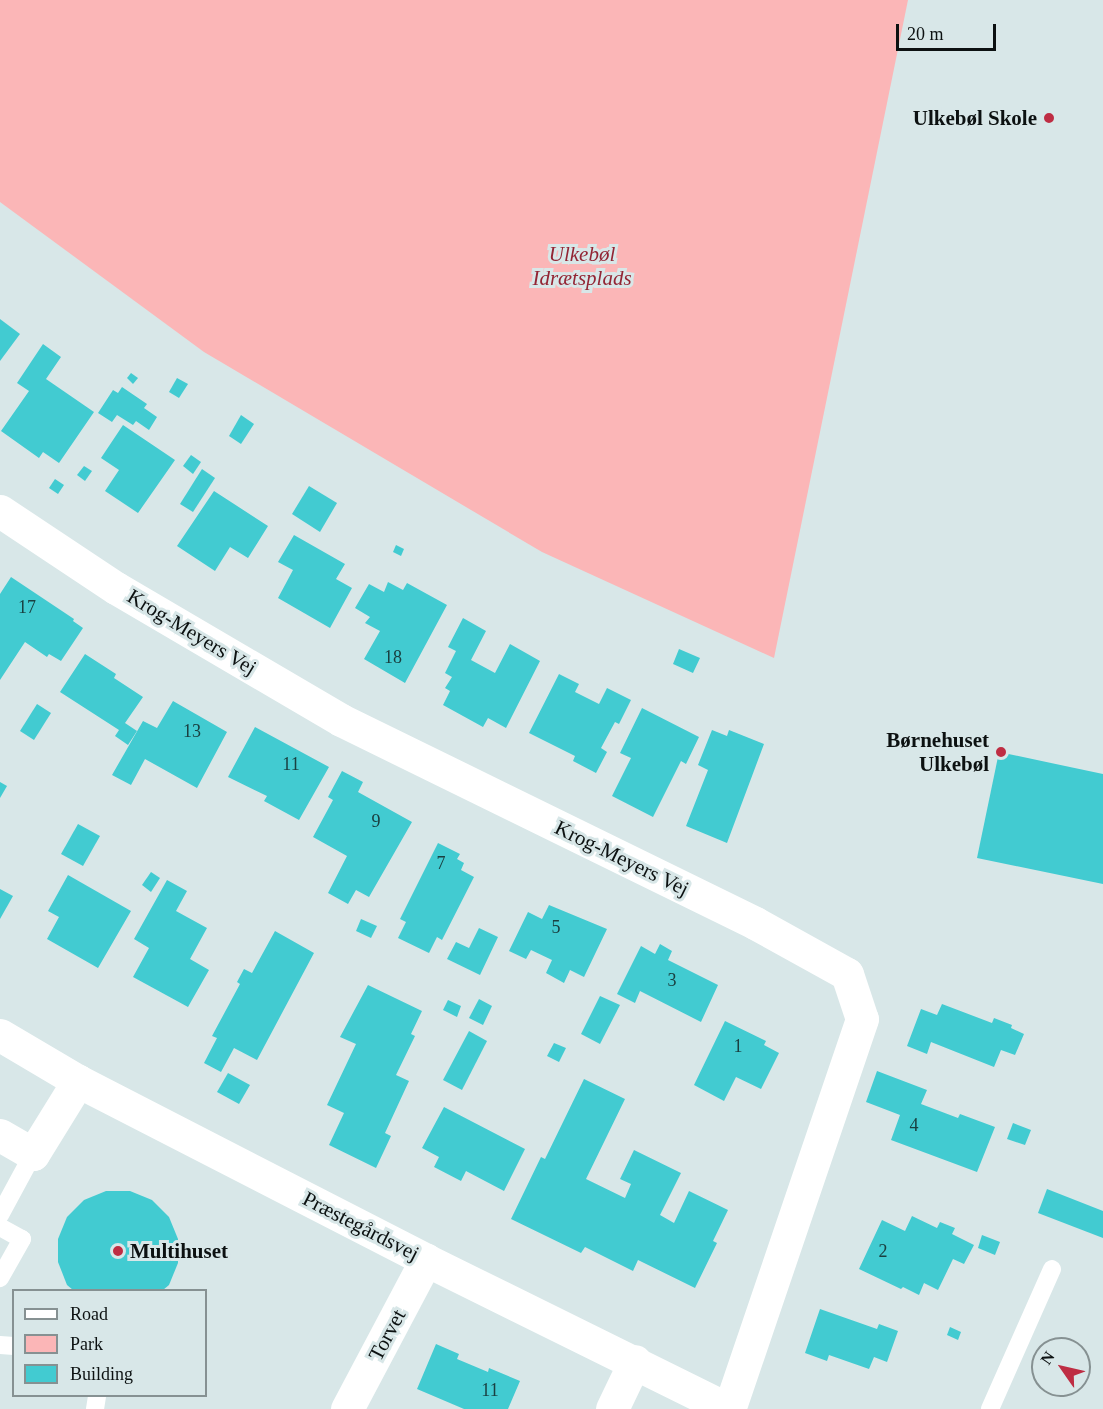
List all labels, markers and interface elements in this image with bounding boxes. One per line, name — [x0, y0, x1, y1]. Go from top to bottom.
scale bar — [899, 12, 1000, 50]
text: 20 m — [907, 24, 944, 44]
place label: Ulkebøl Skole — [913, 105, 1037, 131]
marker: Ulkebøl Skole — [1042, 111, 1056, 125]
park label: Ulkebøl Idrætsplads — [532, 241, 632, 291]
street label: Krog-Meyers Vej — [123, 584, 261, 680]
house number: 17 — [18, 596, 36, 618]
house number: 18 — [384, 646, 402, 668]
house number: 13 — [183, 720, 201, 742]
place label: Børnehuset Ulkebøl — [886, 727, 989, 777]
marker: Børnehuset Ulkebøl — [994, 745, 1008, 759]
house number: 11 — [282, 753, 300, 775]
house number: 9 — [372, 810, 380, 832]
street label: Krog-Meyers Vej — [551, 815, 693, 901]
house number: 7 — [436, 852, 446, 874]
house number: 5 — [552, 916, 560, 938]
house number: 3 — [668, 969, 676, 991]
house number: 1 — [734, 1035, 742, 1057]
house number: 4 — [910, 1114, 918, 1136]
street label: Præstegårdsvej — [299, 1186, 423, 1266]
place label: Multihuset — [130, 1238, 228, 1264]
house number: 2 — [878, 1240, 888, 1262]
marker: Multihuset — [111, 1244, 125, 1258]
legend — [12, 1289, 207, 1397]
text: Road — [70, 1304, 108, 1324]
street label: Torvet — [363, 1305, 411, 1365]
text: Park — [70, 1334, 103, 1354]
north arrow — [1031, 1337, 1091, 1397]
text: N — [1037, 1348, 1058, 1367]
text: Building — [70, 1364, 133, 1384]
house number: 11 — [481, 1379, 499, 1401]

